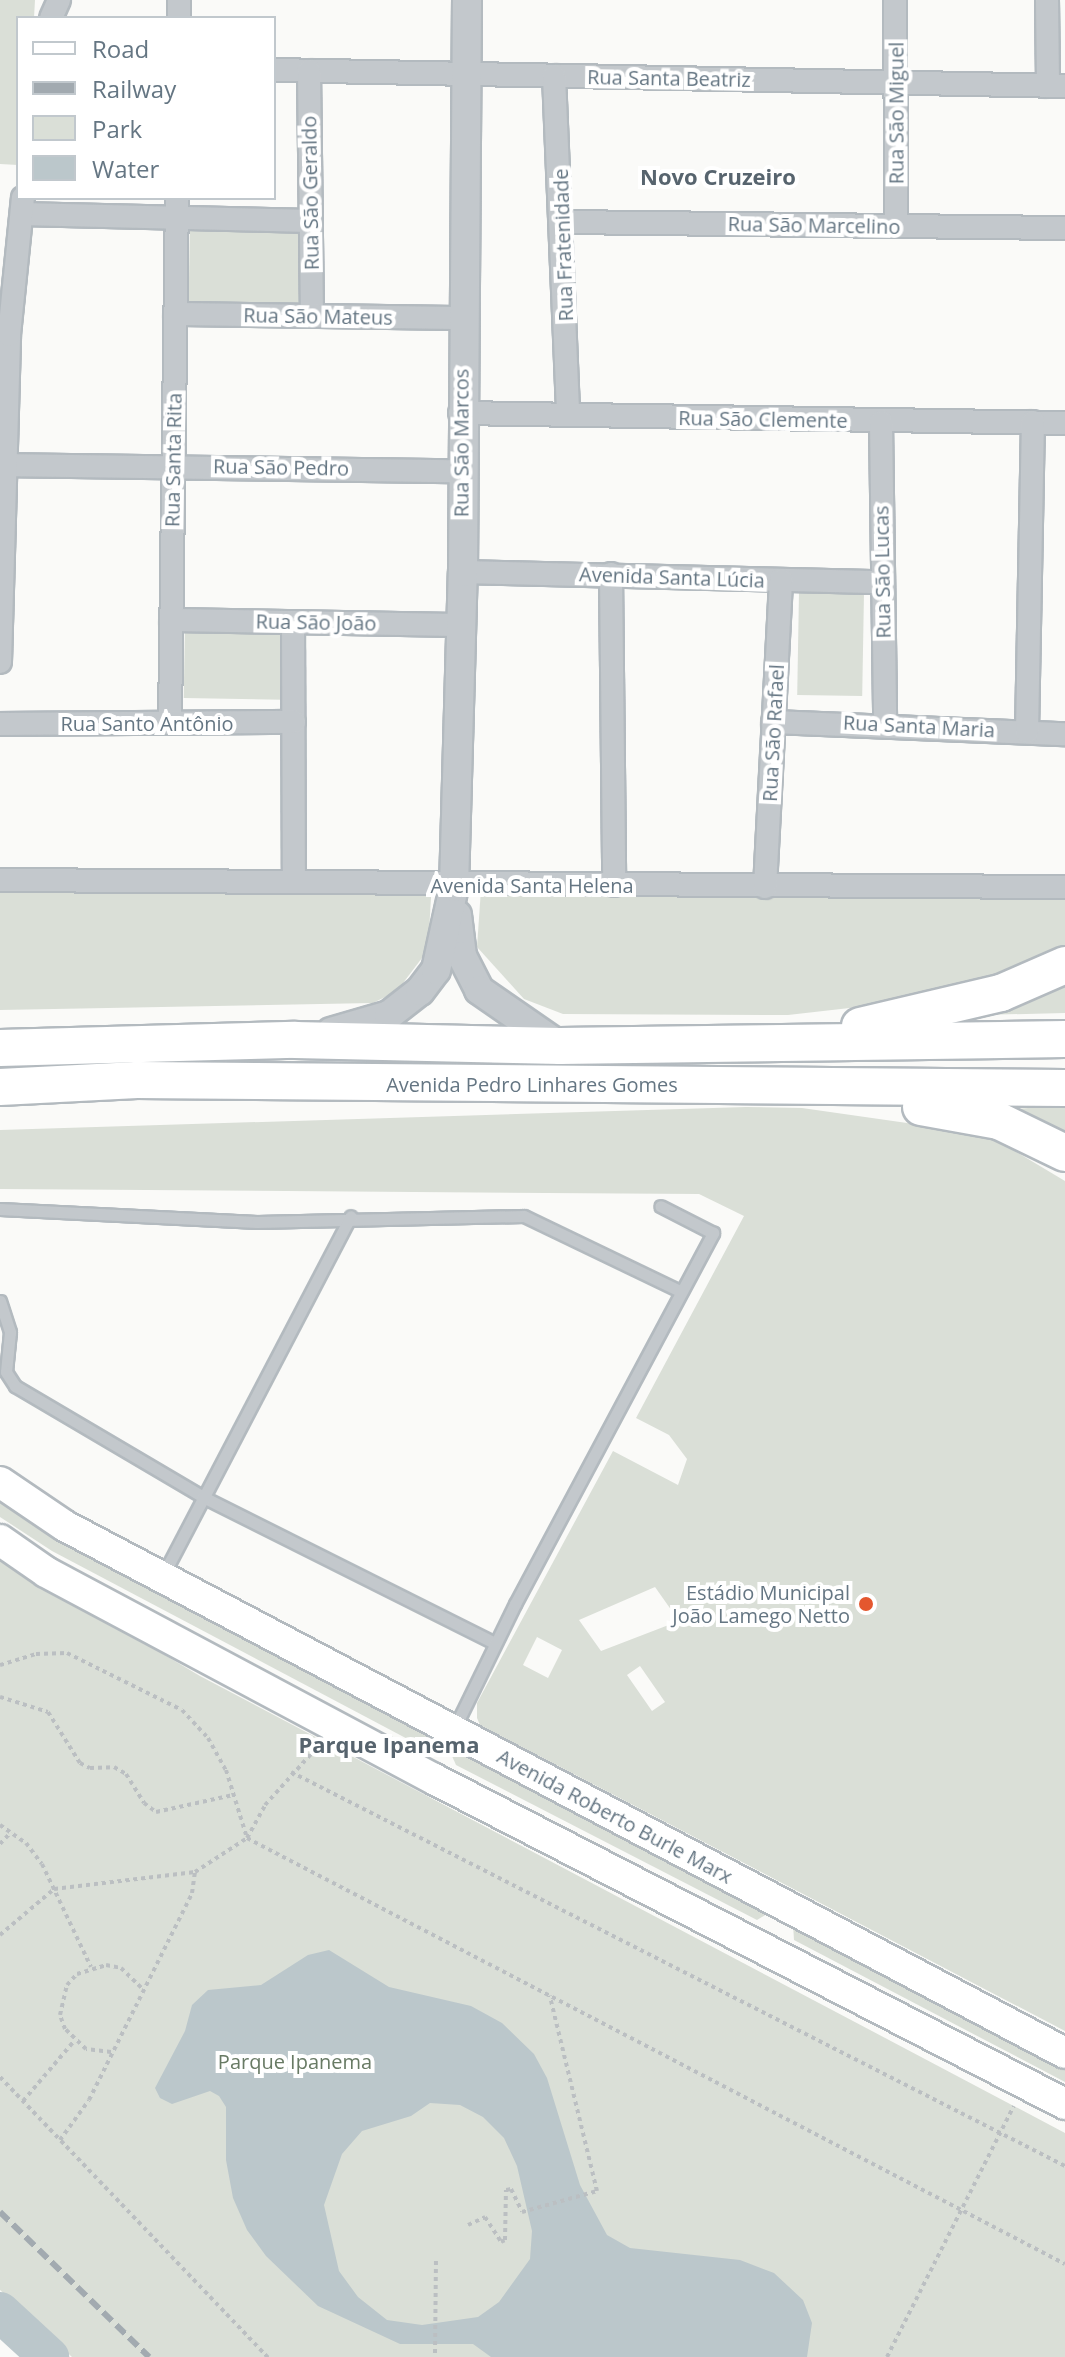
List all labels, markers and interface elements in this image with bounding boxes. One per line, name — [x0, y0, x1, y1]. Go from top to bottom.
legend — [16, 16, 276, 200]
text: Road — [92, 32, 149, 65]
street label: Rua São Miguel — [884, 42, 908, 184]
street label: Rua Santa Beatriz — [587, 65, 751, 91]
text: Railway — [92, 72, 176, 105]
text: Park — [92, 112, 142, 145]
street label: Rua São Geraldo — [297, 116, 323, 270]
text: Water — [92, 152, 159, 185]
district label: Novo Cruzeiro — [640, 164, 796, 190]
street label: Rua Fratenidade — [548, 168, 578, 322]
street label: Rua São Marcelino — [727, 211, 901, 239]
street label: Rua São Mateus — [243, 303, 393, 329]
street label: Rua São Marcos — [449, 369, 473, 517]
street label: Rua Santa Rita — [160, 393, 186, 527]
street label: Rua São Clemente — [678, 406, 848, 432]
street label: Rua São Pedro — [213, 454, 349, 480]
street label: Rua São Lucas — [869, 505, 895, 639]
street label: Avenida Santa Lúcia — [579, 562, 765, 592]
street label: Rua São João — [255, 609, 377, 635]
street label: Rua São Rafael — [757, 664, 789, 802]
street label: Rua Santa Maria — [842, 710, 996, 742]
street label: Rua Santo Antônio — [60, 711, 234, 735]
street label: Avenida Santa Helena — [430, 873, 634, 897]
street label: Avenida Pedro Linhares Gomes — [386, 1072, 678, 1096]
place label: Estádio Municipal João Lamego Netto — [672, 1580, 850, 1627]
marker: Estádio Municipal João Lamego Netto — [857, 1595, 875, 1613]
district label: Parque Ipanema — [298, 1732, 480, 1758]
street label: Avenida Roberto Burle Marx — [493, 1744, 737, 1888]
park label: Parque Ipanema — [218, 2049, 372, 2073]

